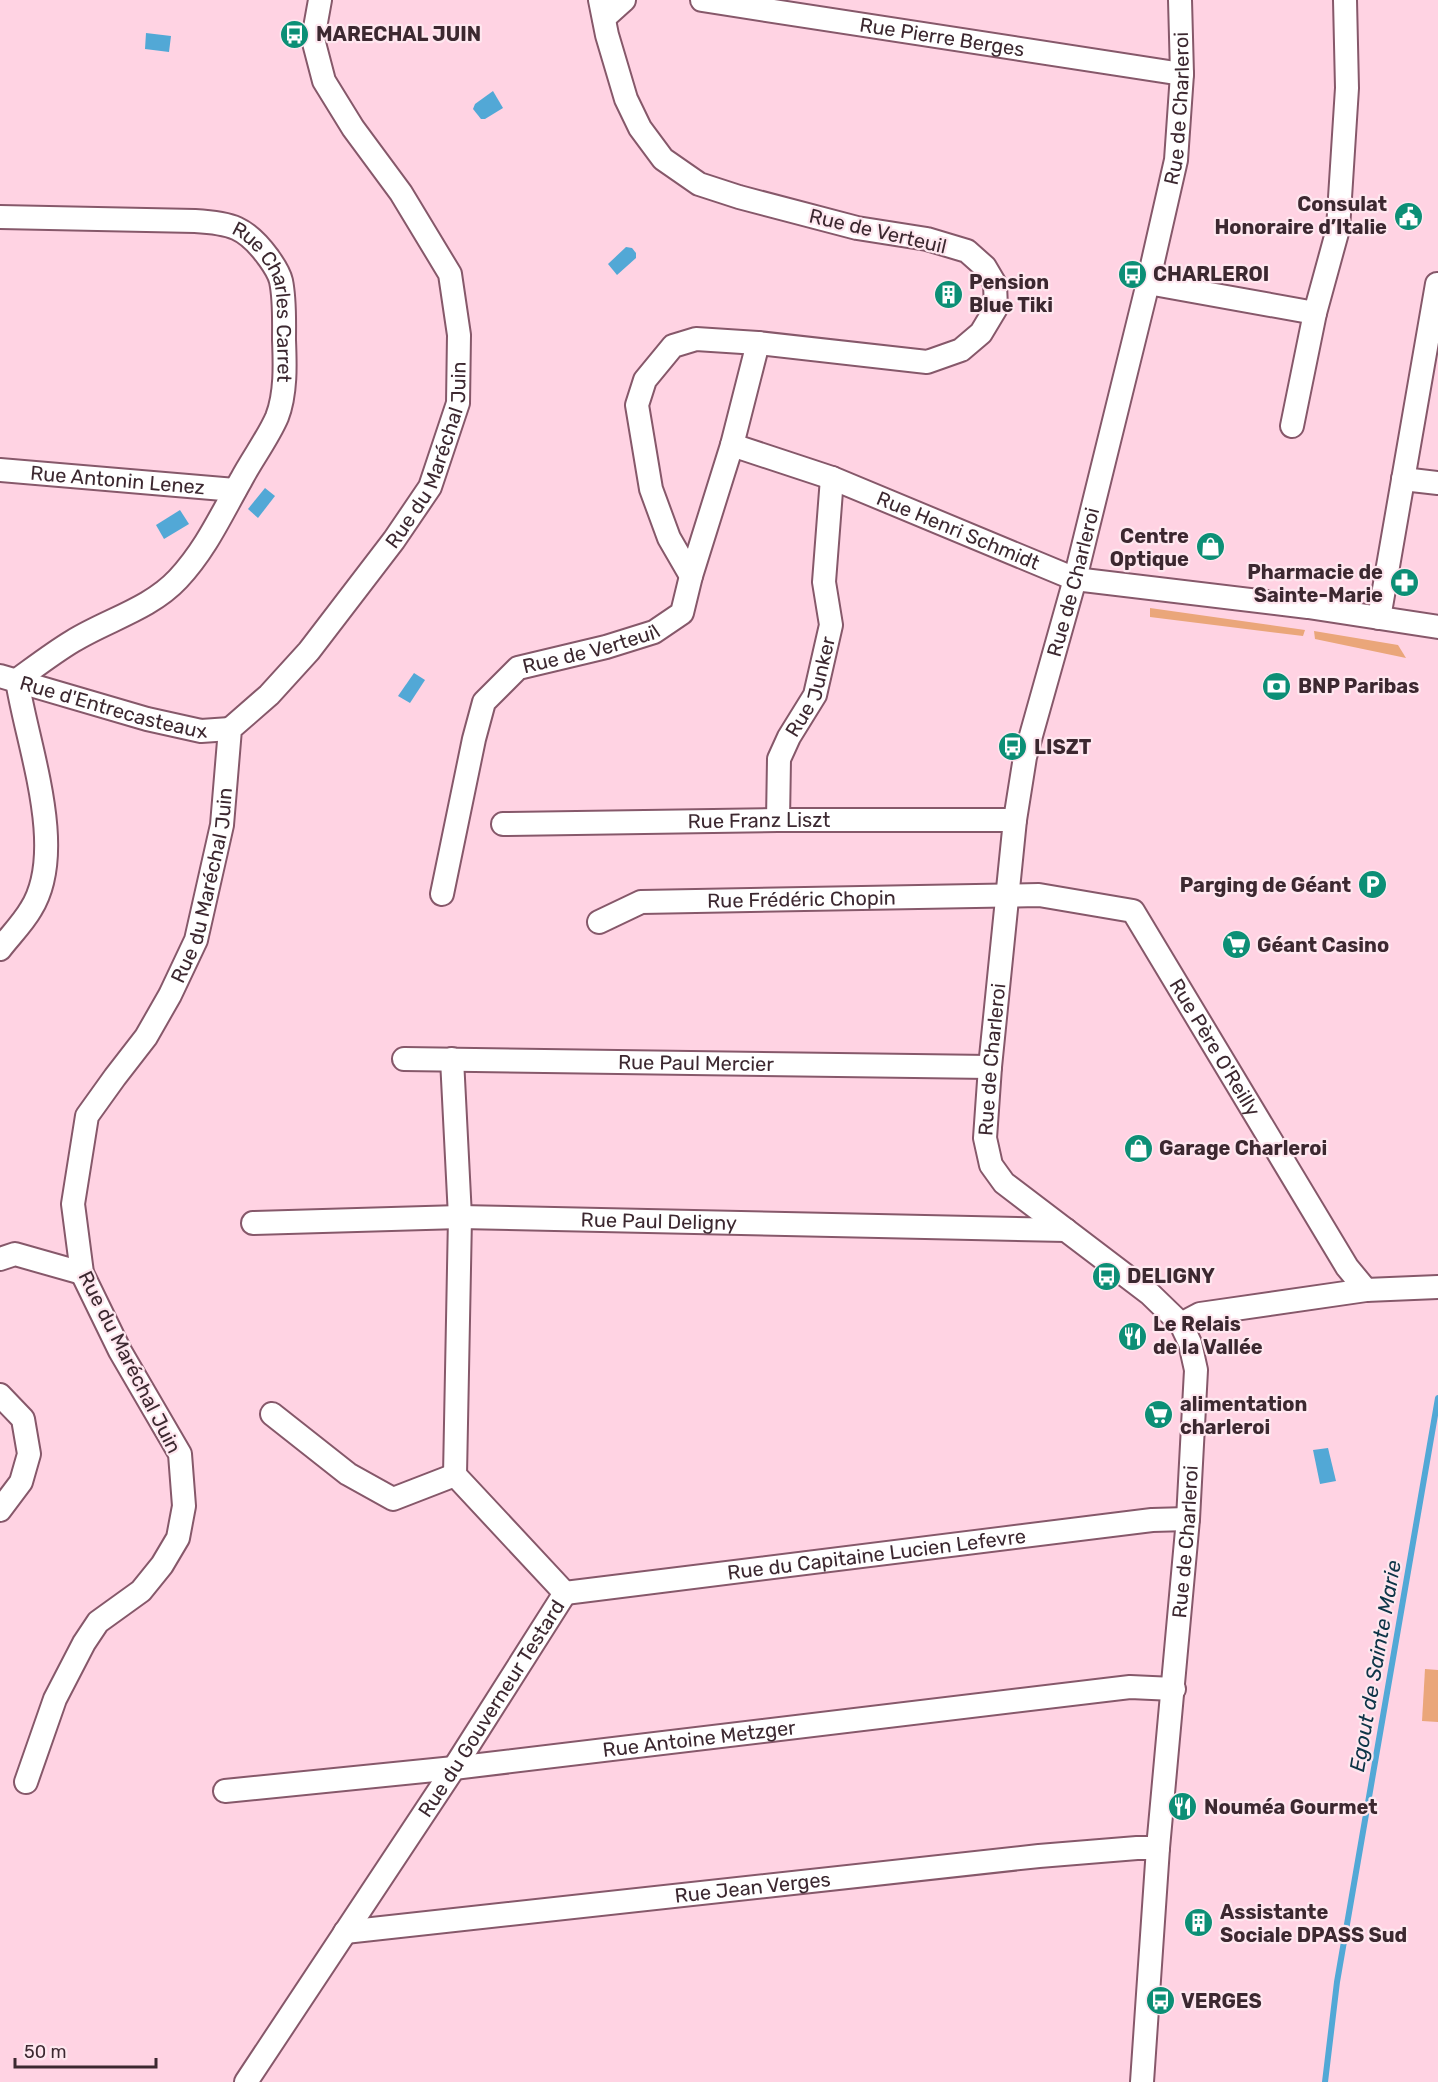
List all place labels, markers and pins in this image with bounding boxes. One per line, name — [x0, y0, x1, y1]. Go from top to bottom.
bus stop icon: MARECHAL JUIN — [279, 18, 311, 50]
place label: MARECHAL JUIN — [316, 22, 481, 46]
place label: Consulat Honoraire d’Italie — [1214, 192, 1387, 239]
public building icon: Consulat Honoraire d’Italie — [1392, 200, 1424, 232]
bus stop icon: CHARLEROI — [1116, 258, 1148, 290]
place label: CHARLEROI — [1153, 262, 1269, 286]
place label: Pension Blue Tiki — [969, 270, 1053, 317]
building icon: Pension Blue Tiki — [932, 278, 964, 310]
place label: Centre Optique — [1110, 524, 1189, 571]
shop icon: Centre Optique — [1194, 531, 1226, 563]
place label: Pharmacie de Sainte-Marie — [1247, 560, 1383, 607]
pharmacy icon: Pharmacie de Sainte-Marie — [1388, 567, 1420, 599]
bank icon: BNP Paribas — [1261, 670, 1293, 702]
place label: BNP Paribas — [1298, 674, 1419, 698]
bus stop icon: LISZT — [997, 731, 1029, 763]
place label: LISZT — [1034, 735, 1092, 759]
parking icon: Parging de Géant — [1356, 869, 1388, 901]
place label: Parging de Géant — [1180, 873, 1351, 897]
supermarket icon: Géant Casino — [1220, 929, 1252, 961]
place label: Géant Casino — [1257, 933, 1389, 957]
shop icon: Garage Charleroi — [1122, 1132, 1154, 1164]
place label: Garage Charleroi — [1159, 1136, 1327, 1160]
bus stop icon: DELIGNY — [1090, 1260, 1122, 1292]
place label: DELIGNY — [1127, 1264, 1215, 1288]
place label: Le Relais de la Vallée — [1153, 1312, 1263, 1359]
restaurant icon: Le Relais de la Vallée — [1116, 1320, 1148, 1352]
place label: alimentation charleroi — [1180, 1392, 1307, 1439]
supermarket icon: alimentation charleroi — [1143, 1399, 1175, 1431]
restaurant icon: Nouméa Gourmet — [1167, 1791, 1199, 1823]
place label: Nouméa Gourmet — [1204, 1795, 1378, 1819]
place label: Assistante Sociale DPASS Sud — [1220, 1900, 1407, 1947]
building icon: Assistante Sociale DPASS Sud — [1183, 1907, 1215, 1939]
bus stop icon: VERGES — [1144, 1985, 1176, 2017]
place label: VERGES — [1181, 1989, 1262, 2013]

